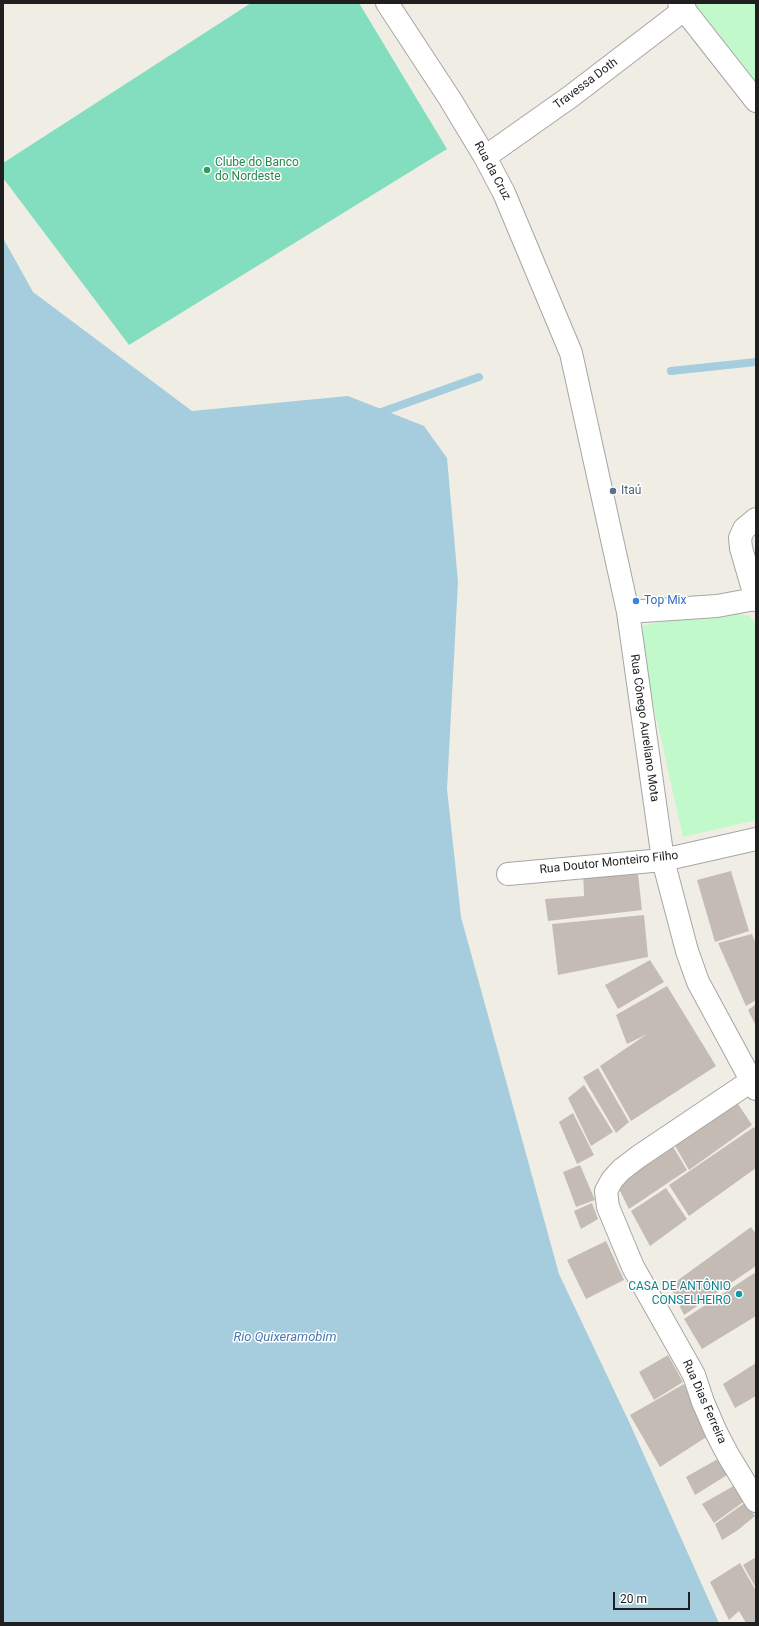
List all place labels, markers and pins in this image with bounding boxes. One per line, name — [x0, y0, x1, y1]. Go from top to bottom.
place label: Clube do Banco do Nordeste — [215, 156, 299, 184]
marker: Clube do Banco do Nordeste — [202, 165, 212, 175]
place label: Itaú — [621, 484, 641, 498]
marker: Itaú — [608, 486, 618, 496]
place label: Top Mix — [644, 594, 686, 608]
marker: Top Mix — [631, 596, 641, 606]
place label: CASA DE ANTÔNIO CONSELHEIRO — [628, 1280, 731, 1308]
marker: CASA DE ANTÔNIO CONSELHEIRO — [734, 1289, 744, 1299]

